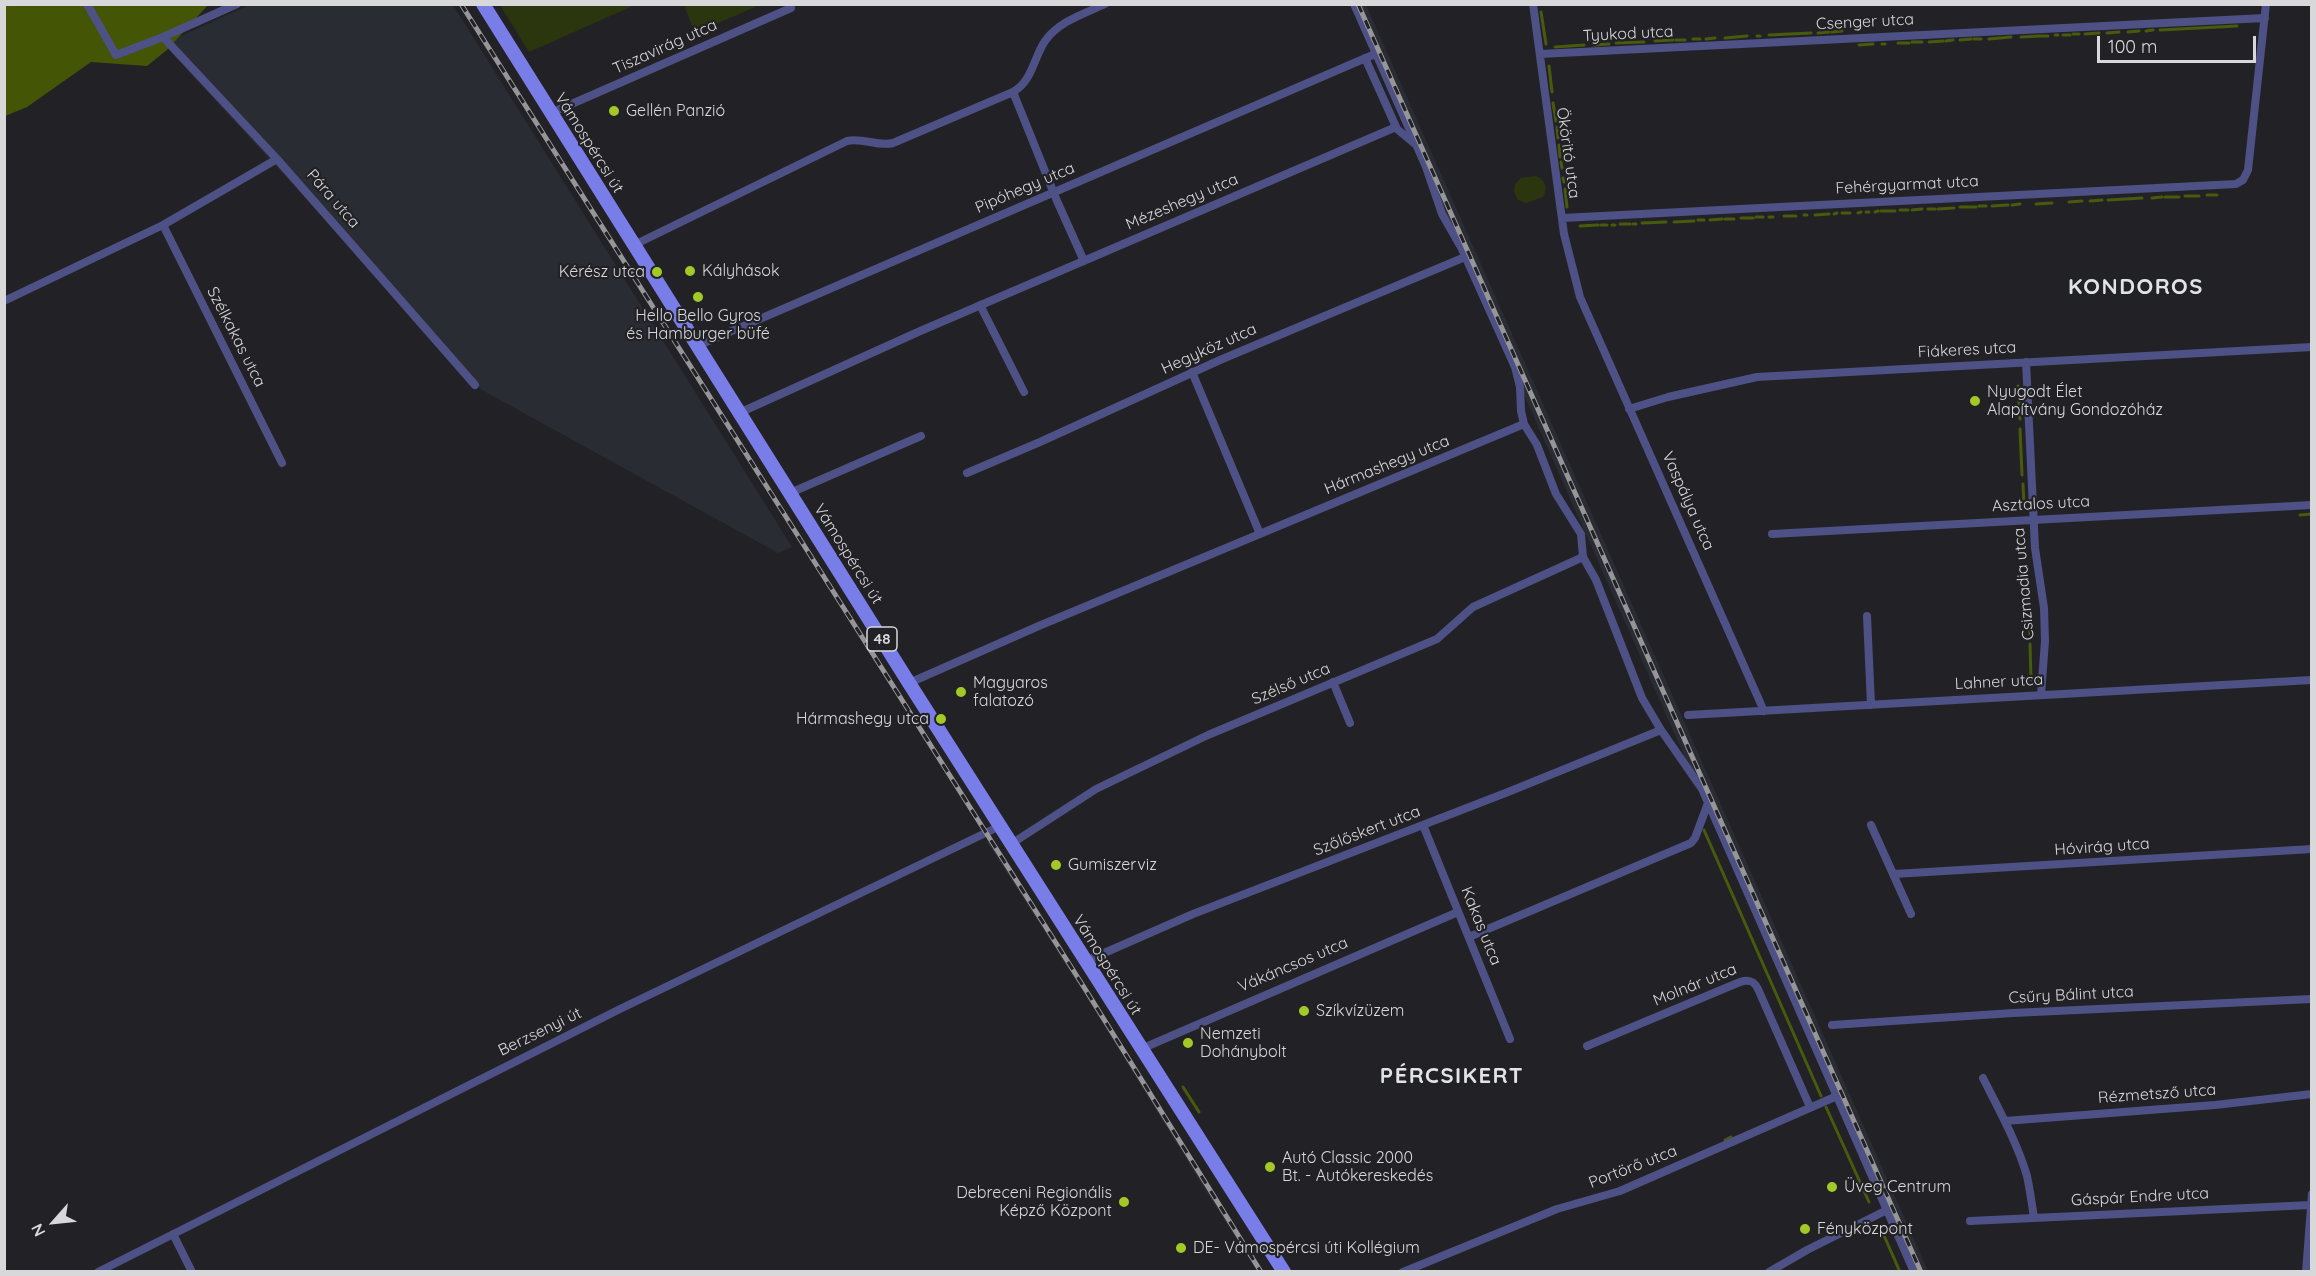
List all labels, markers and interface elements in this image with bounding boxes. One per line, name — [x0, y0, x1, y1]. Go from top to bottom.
street label: Csenger utca — [1816, 10, 1914, 34]
street label: Tiszavirág utca — [610, 15, 720, 79]
street label: Tyukod utca — [1582, 22, 1674, 46]
scale bar — [2100, 24, 2259, 62]
text: 100 m — [2108, 35, 2157, 58]
street label: Vámospércsi út — [551, 89, 627, 197]
place label: Gellén Panzió — [626, 101, 725, 121]
marker: Gellén Panzió — [607, 104, 621, 118]
street label: Ököritó utca — [1552, 106, 1584, 200]
street label: Pipóhegy utca — [972, 158, 1078, 218]
street label: Pára utca — [302, 166, 364, 232]
street label: Mézeshegy utca — [1123, 170, 1241, 234]
street label: Fehérgyarmat utca — [1835, 172, 1979, 198]
place label: Kályhások — [702, 261, 780, 281]
place label: Kérész utca — [559, 262, 645, 282]
marker: Kályhások — [683, 264, 697, 278]
marker: Kérész utca — [650, 265, 664, 279]
district label: KONDOROS — [2068, 274, 2204, 300]
street label: Szélkakas utca — [202, 284, 270, 390]
marker: Hello Bello Gyros és Hamburger büfé — [691, 290, 705, 304]
place label: Hello Bello Gyros és Hamburger büfé — [626, 306, 770, 344]
street label: Hegyköz utca — [1158, 319, 1260, 379]
street label: Fiákeres utca — [1917, 338, 2017, 362]
place label: Nyugodt Élet Alapítvány Gondozóház — [1987, 382, 2163, 420]
marker: Nyugodt Élet Alapítvány Gondozóház — [1968, 394, 1982, 408]
street label: Hármashegy utca — [1322, 431, 1452, 499]
street label: Vaspálya utca — [1658, 449, 1718, 553]
street label: Asztalos utca — [1992, 492, 2090, 516]
street label: Vámospércsi út — [810, 500, 886, 608]
street label: Csizmadia utca — [2010, 527, 2038, 641]
road number: 48 — [867, 627, 897, 651]
street label: Szélső utca — [1249, 659, 1333, 709]
street label: Lahner utca — [1954, 670, 2044, 694]
place label: Magyaros falatozó — [973, 673, 1048, 711]
marker: Magyaros falatozó — [954, 685, 968, 699]
place label: Hármashegy utca — [796, 709, 929, 729]
marker: Hármashegy utca — [934, 712, 948, 726]
street label: Szőlőskert utca — [1311, 802, 1423, 860]
street label: Hóvirág utca — [2054, 834, 2150, 860]
place label: Gumiszerviz — [1068, 855, 1157, 875]
marker: Gumiszerviz — [1049, 858, 1063, 872]
street label: Kakas utca — [1457, 884, 1505, 968]
street label: Vámospércsi út — [1069, 911, 1145, 1019]
street label: Vákáncsos utca — [1235, 933, 1351, 997]
street label: Molnár utca — [1650, 960, 1740, 1010]
street label: Csűry Bálint utca — [2008, 982, 2134, 1008]
place label: Szíkvízüzem — [1316, 1001, 1404, 1021]
street label: Berzsenyi út — [495, 1004, 585, 1060]
marker: Szíkvízüzem — [1297, 1004, 1311, 1018]
place label: Nemzeti Dohánybolt — [1200, 1024, 1287, 1062]
marker: Nemzeti Dohánybolt — [1181, 1036, 1195, 1050]
district label: PÉRCSIKERT — [1380, 1063, 1524, 1089]
street label: Rézmetsző utca — [2097, 1080, 2217, 1108]
street label: Portörő utca — [1586, 1141, 1680, 1193]
place label: Autó Classic 2000 Bt. - Autókereskedés — [1282, 1148, 1433, 1186]
marker: Autó Classic 2000 Bt. - Autókereskedés — [1263, 1160, 1277, 1174]
place label: Üveg Centrum — [1844, 1177, 1951, 1197]
marker: Üveg Centrum — [1825, 1180, 1839, 1194]
place label: Debreceni Regionális Képző Központ — [956, 1183, 1112, 1221]
street label: Gáspár Endre utca — [2071, 1184, 2209, 1210]
north arrow — [24, 1192, 84, 1252]
marker: Debreceni Regionális Képző Központ — [1117, 1195, 1131, 1209]
place label: Fényközpont — [1817, 1219, 1913, 1239]
text: N — [26, 1220, 50, 1240]
marker: Fényközpont — [1798, 1222, 1812, 1236]
place label: DE- Vámospércsi úti Kollégium — [1193, 1238, 1420, 1258]
marker: DE- Vámospércsi úti Kollégium — [1174, 1241, 1188, 1255]

